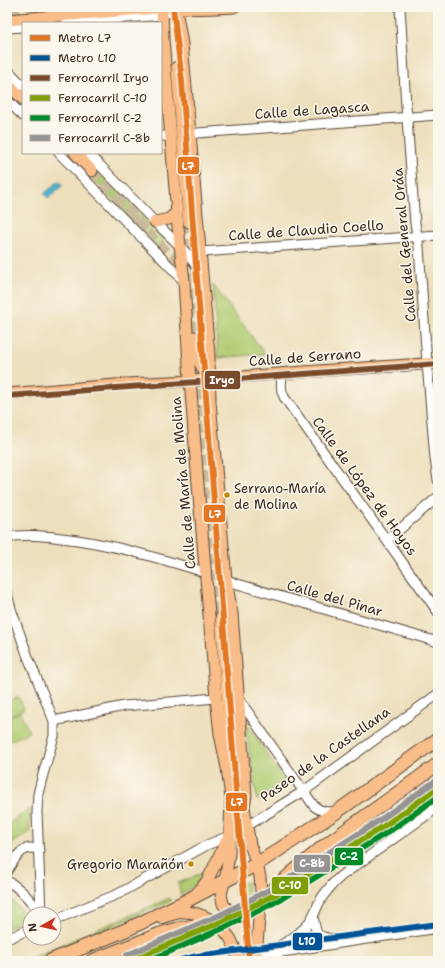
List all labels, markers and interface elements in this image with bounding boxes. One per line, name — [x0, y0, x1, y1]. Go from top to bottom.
legend — [22, 22, 162, 154]
text: Metro L7 — [58, 30, 111, 46]
text: Metro L10 — [58, 50, 116, 66]
text: Ferrocarril Iryo — [58, 70, 149, 86]
text: Ferrocarril C-10 — [58, 90, 147, 106]
street label: Calle de Lagasca — [254, 97, 370, 123]
text: Ferrocarril C-2 — [58, 110, 142, 126]
text: Ferrocarril C-8b — [58, 130, 150, 146]
line badge: L7 — [177, 156, 200, 175]
text: L7 — [182, 159, 195, 174]
street label: Calle del General Oráa — [388, 167, 420, 323]
street label: Calle de Claudio Coello — [228, 216, 384, 244]
street label: Calle de Serrano — [248, 344, 362, 370]
line badge: Iryo — [204, 370, 241, 390]
text: Iryo — [209, 373, 235, 388]
street label: Calle de María de Molina — [166, 396, 200, 570]
street label: Calle de López de Hoyos — [309, 413, 421, 559]
place label: Serrano-María de Molina — [234, 480, 326, 513]
marker: Serrano-María de Molina — [222, 490, 232, 500]
line badge: L7 — [203, 504, 226, 523]
text: L7 — [209, 507, 222, 522]
street label: Calle del Pinar — [285, 576, 385, 620]
street label: Paseo de la Castellana — [257, 702, 394, 806]
line badge: L7 — [225, 792, 248, 812]
text: L7 — [231, 795, 244, 810]
line badge: C-2 — [334, 847, 364, 866]
text: C-2 — [340, 849, 358, 864]
line badge: C-8b — [293, 854, 331, 873]
place label: Gregorio Marañón — [67, 856, 184, 873]
text: C-8b — [299, 856, 325, 871]
marker: Gregorio Marañón — [186, 859, 196, 869]
line badge: C-10 — [271, 876, 309, 895]
text: C-10 — [279, 878, 302, 893]
north arrow — [22, 906, 62, 946]
text: N — [25, 922, 41, 933]
line badge: L10 — [292, 932, 323, 951]
text: L10 — [298, 934, 316, 949]

